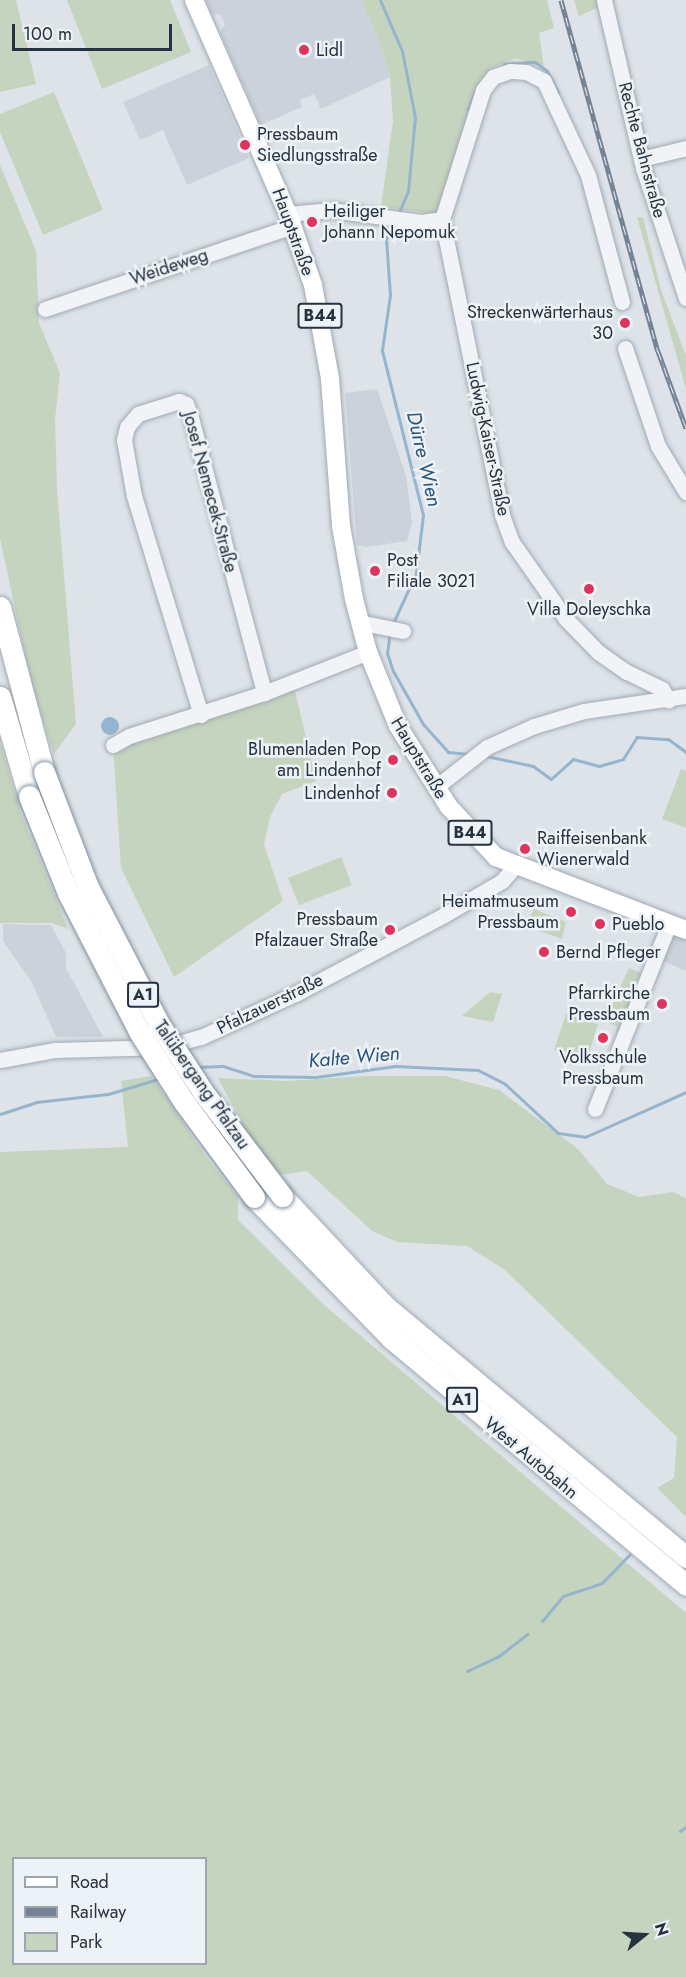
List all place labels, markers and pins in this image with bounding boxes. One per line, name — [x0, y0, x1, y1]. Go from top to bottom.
place label: Lidl — [316, 39, 343, 61]
marker: Lidl — [297, 43, 311, 57]
place label: Pressbaum Siedlungsstraße — [257, 124, 377, 166]
marker: Pressbaum Siedlungsstraße — [238, 138, 252, 152]
place label: Heiliger Johann Nepomuk — [324, 201, 455, 244]
marker: Heiliger Johann Nepomuk — [305, 215, 319, 229]
place label: Streckenwärterhaus 30 — [467, 302, 613, 344]
marker: Streckenwärterhaus 30 — [618, 316, 632, 330]
place label: Post Filiale 3021 — [387, 550, 476, 592]
marker: Post Filiale 3021 — [368, 564, 382, 578]
marker: Villa Doleyschka — [582, 582, 596, 596]
place label: Villa Doleyschka — [527, 598, 651, 620]
place label: Blumenladen Pop am Lindenhof — [248, 739, 381, 782]
marker: Blumenladen Pop am Lindenhof — [386, 753, 400, 767]
place label: Lindenhof — [304, 782, 380, 804]
marker: Lindenhof — [385, 786, 399, 800]
place label: Raiffeisenbank Wienerwald — [537, 828, 647, 870]
marker: Raiffeisenbank Wienerwald — [518, 842, 532, 856]
place label: Heimatmuseum Pressbaum — [442, 891, 559, 934]
marker: Heimatmuseum Pressbaum — [564, 905, 578, 919]
place label: Pressbaum Pfalzauer Straße — [255, 909, 378, 952]
place label: Pueblo — [612, 913, 664, 935]
marker: Pueblo — [593, 917, 607, 931]
marker: Pressbaum Pfalzauer Straße — [383, 923, 397, 937]
place label: Bernd Pfleger — [556, 941, 661, 963]
marker: Bernd Pfleger — [537, 945, 551, 959]
place label: Pfarrkirche Pressbaum — [568, 983, 650, 1026]
marker: Pfarrkirche Pressbaum — [655, 997, 669, 1011]
marker: Volksschule Pressbaum — [596, 1031, 610, 1045]
place label: Volksschule Pressbaum — [559, 1047, 647, 1090]

